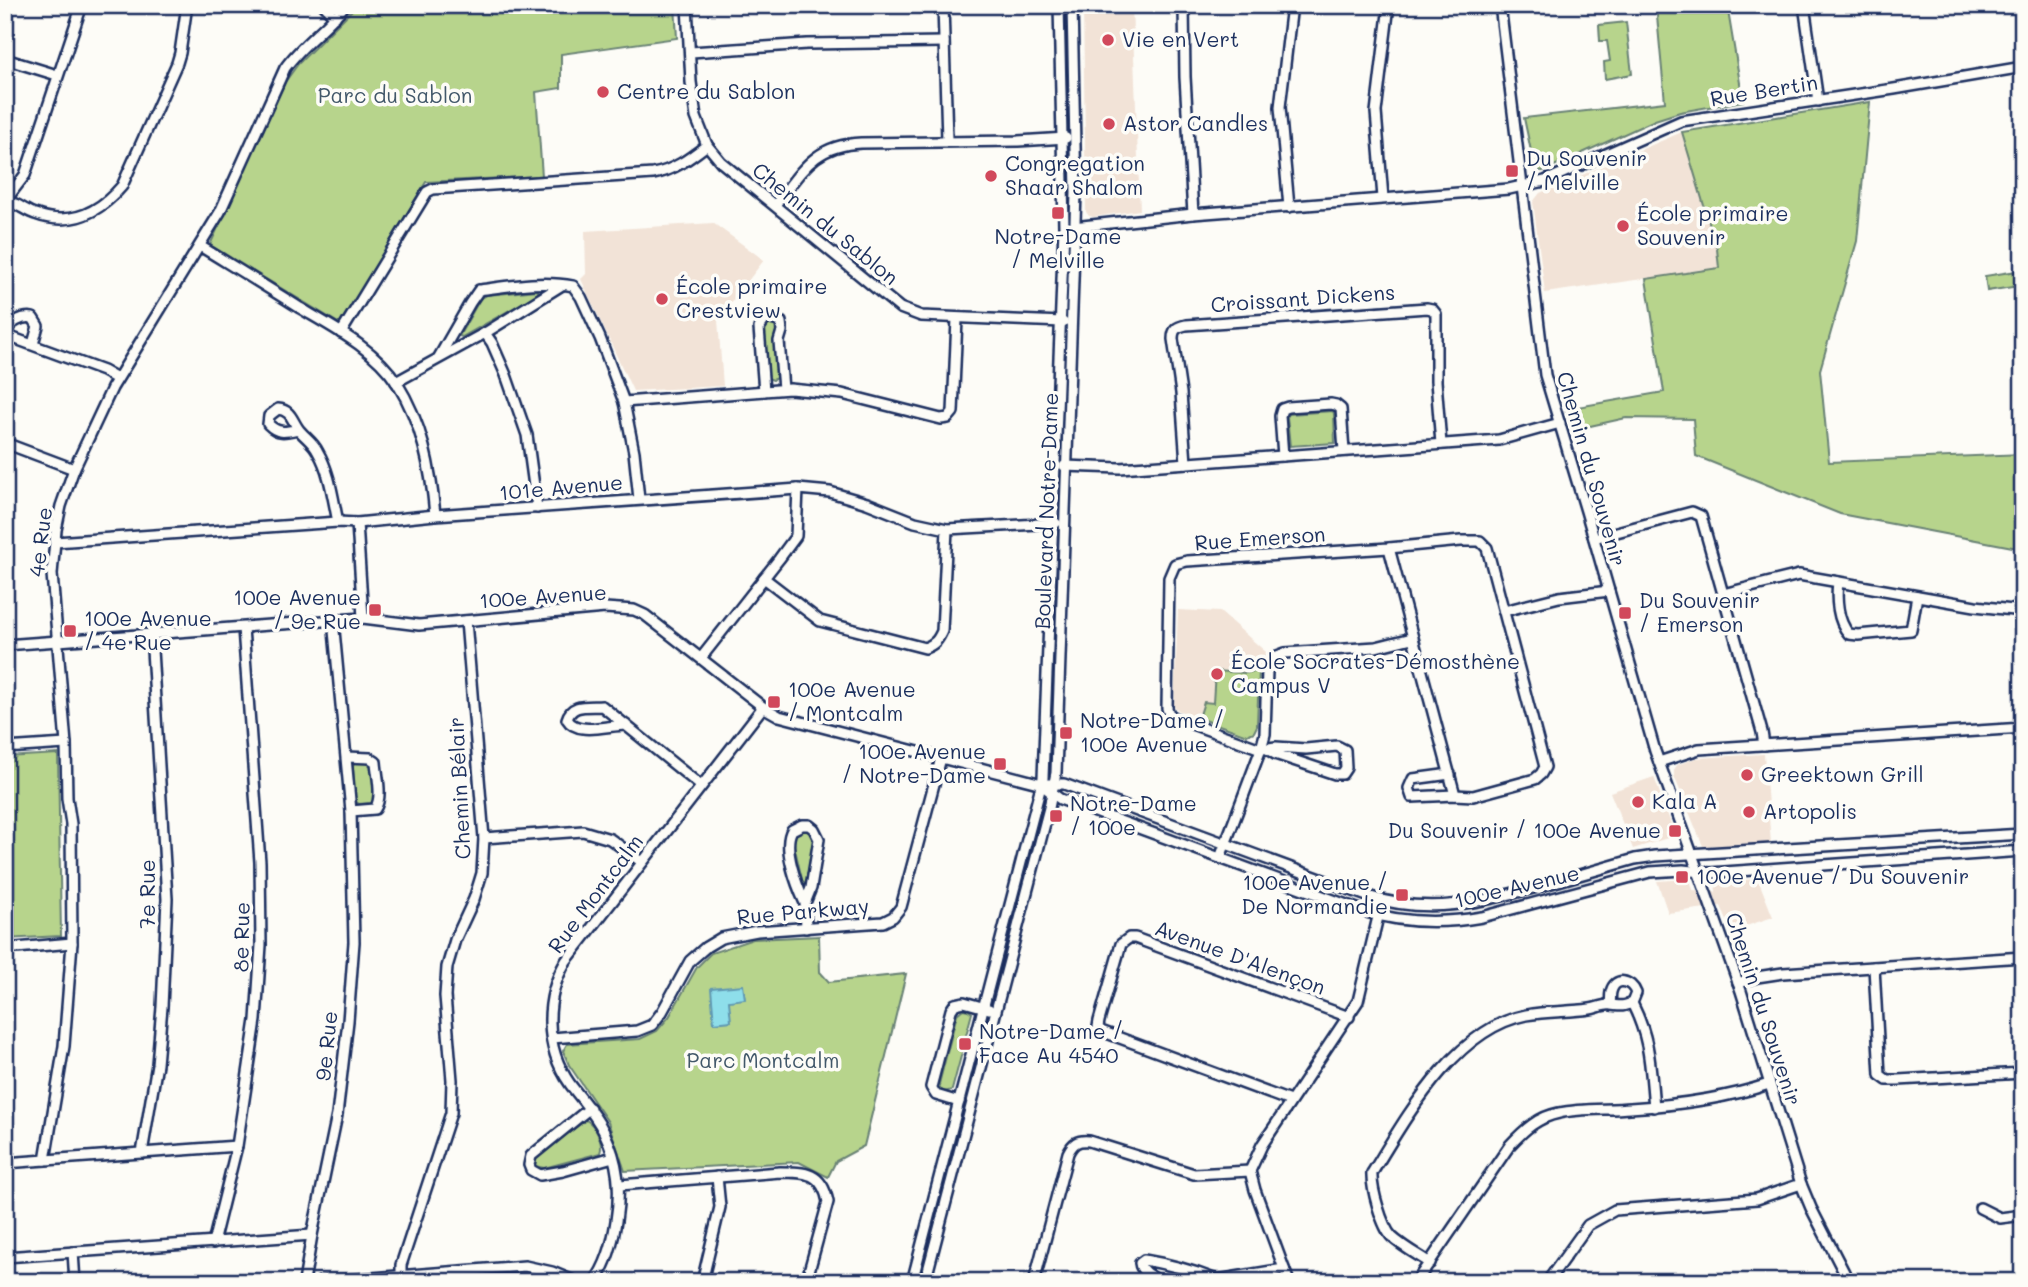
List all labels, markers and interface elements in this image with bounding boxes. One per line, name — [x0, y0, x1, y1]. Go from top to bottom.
place label: Vie en Vert — [1122, 25, 1239, 52]
marker: Vie en Vert — [1100, 32, 1116, 48]
street label: Rue Bertin — [1708, 68, 1819, 111]
place label: Centre du Sablon — [617, 77, 795, 104]
park label: Parc du Sablon — [318, 81, 472, 108]
marker: Centre du Sablon — [595, 84, 611, 100]
place label: Astor Candles — [1123, 109, 1268, 136]
marker: Astor Candles — [1101, 116, 1117, 132]
place label: Du Souvenir / Melville — [1526, 144, 1647, 195]
place label: Congregation Shaar Shalom — [1005, 149, 1145, 200]
street label: Chemin du Sablon — [747, 156, 905, 290]
marker: Du Souvenir / Melville — [1504, 163, 1520, 179]
marker: Congregation Shaar Shalom — [983, 168, 999, 184]
place label: École primaire Souvenir — [1637, 199, 1789, 250]
marker: Notre-Dame / Melville — [1050, 205, 1066, 221]
marker: École primaire Souvenir — [1615, 218, 1631, 234]
place label: Notre-Dame / Melville — [995, 222, 1121, 273]
place label: École primaire Crestview — [676, 272, 828, 323]
street label: Croissant Dickens — [1210, 278, 1396, 317]
marker: École primaire Crestview — [654, 291, 670, 307]
street label: Chemin du Souvenir — [1552, 368, 1633, 569]
street label: Boulevard Notre-Dame — [1028, 392, 1063, 630]
street label: 101e Avenue — [498, 468, 624, 505]
street label: 4e Rue — [22, 505, 57, 578]
street label: Rue Emerson — [1193, 519, 1326, 556]
street label: 100e Avenue — [478, 578, 608, 613]
place label: 100e Avenue / 9e Rue — [233, 583, 361, 634]
place label: Du Souvenir / Emerson — [1639, 586, 1760, 637]
marker: 100e Avenue / 9e Rue — [367, 602, 383, 618]
place label: 100e Avenue / 4e Rue — [84, 604, 212, 655]
marker: Du Souvenir / Emerson — [1617, 605, 1633, 621]
marker: 100e Avenue / 4e Rue — [62, 623, 78, 639]
place label: École Socrates-Démosthène Campus V — [1231, 647, 1520, 698]
marker: École Socrates-Démosthène Campus V — [1209, 666, 1225, 682]
place label: 100e Avenue / Montcalm — [788, 675, 916, 726]
marker: 100e Avenue / Montcalm — [766, 694, 782, 710]
place label: Notre-Dame / 100e Avenue — [1080, 706, 1225, 757]
street label: Chemin Bélair — [441, 716, 476, 860]
marker: Notre-Dame / 100e Avenue — [1058, 725, 1074, 741]
place label: 100e Avenue / Notre-Dame — [841, 737, 986, 788]
marker: 100e Avenue / Notre-Dame — [992, 756, 1008, 772]
place label: Greektown Grill — [1761, 760, 1924, 787]
marker: Greektown Grill — [1739, 767, 1755, 783]
place label: Kala A — [1652, 787, 1717, 814]
place label: Notre-Dame / 100e — [1070, 789, 1197, 840]
marker: Kala A — [1630, 794, 1646, 810]
place label: Artopolis — [1763, 797, 1857, 824]
marker: Artopolis — [1741, 804, 1757, 820]
marker: Notre-Dame / 100e — [1048, 808, 1064, 824]
place label: Du Souvenir / 100e Avenue — [1388, 816, 1661, 843]
marker: Du Souvenir / 100e Avenue — [1667, 823, 1683, 839]
street label: Rue Montcalm — [541, 828, 648, 958]
street label: 100e Avenue — [1451, 858, 1582, 913]
street label: 7e Rue — [133, 859, 160, 929]
place label: 100e Avenue / Du Souvenir — [1696, 862, 1969, 889]
place label: 100e Avenue / De Normandie — [1241, 868, 1388, 919]
marker: 100e Avenue / Du Souvenir — [1674, 869, 1690, 885]
marker: 100e Avenue / De Normandie — [1394, 887, 1410, 903]
street label: Rue Parkway — [736, 891, 870, 930]
street label: 8e Rue — [226, 902, 255, 972]
street label: Chemin du Souvenir — [1720, 909, 1808, 1108]
street label: Avenue D'Alençon — [1152, 913, 1329, 1000]
street label: 9e Rue — [308, 1010, 343, 1082]
place label: Notre-Dame / Face Au 4540 — [979, 1017, 1124, 1068]
marker: Notre-Dame / Face Au 4540 — [957, 1036, 973, 1052]
park label: Parc Montcalm — [686, 1046, 840, 1073]

